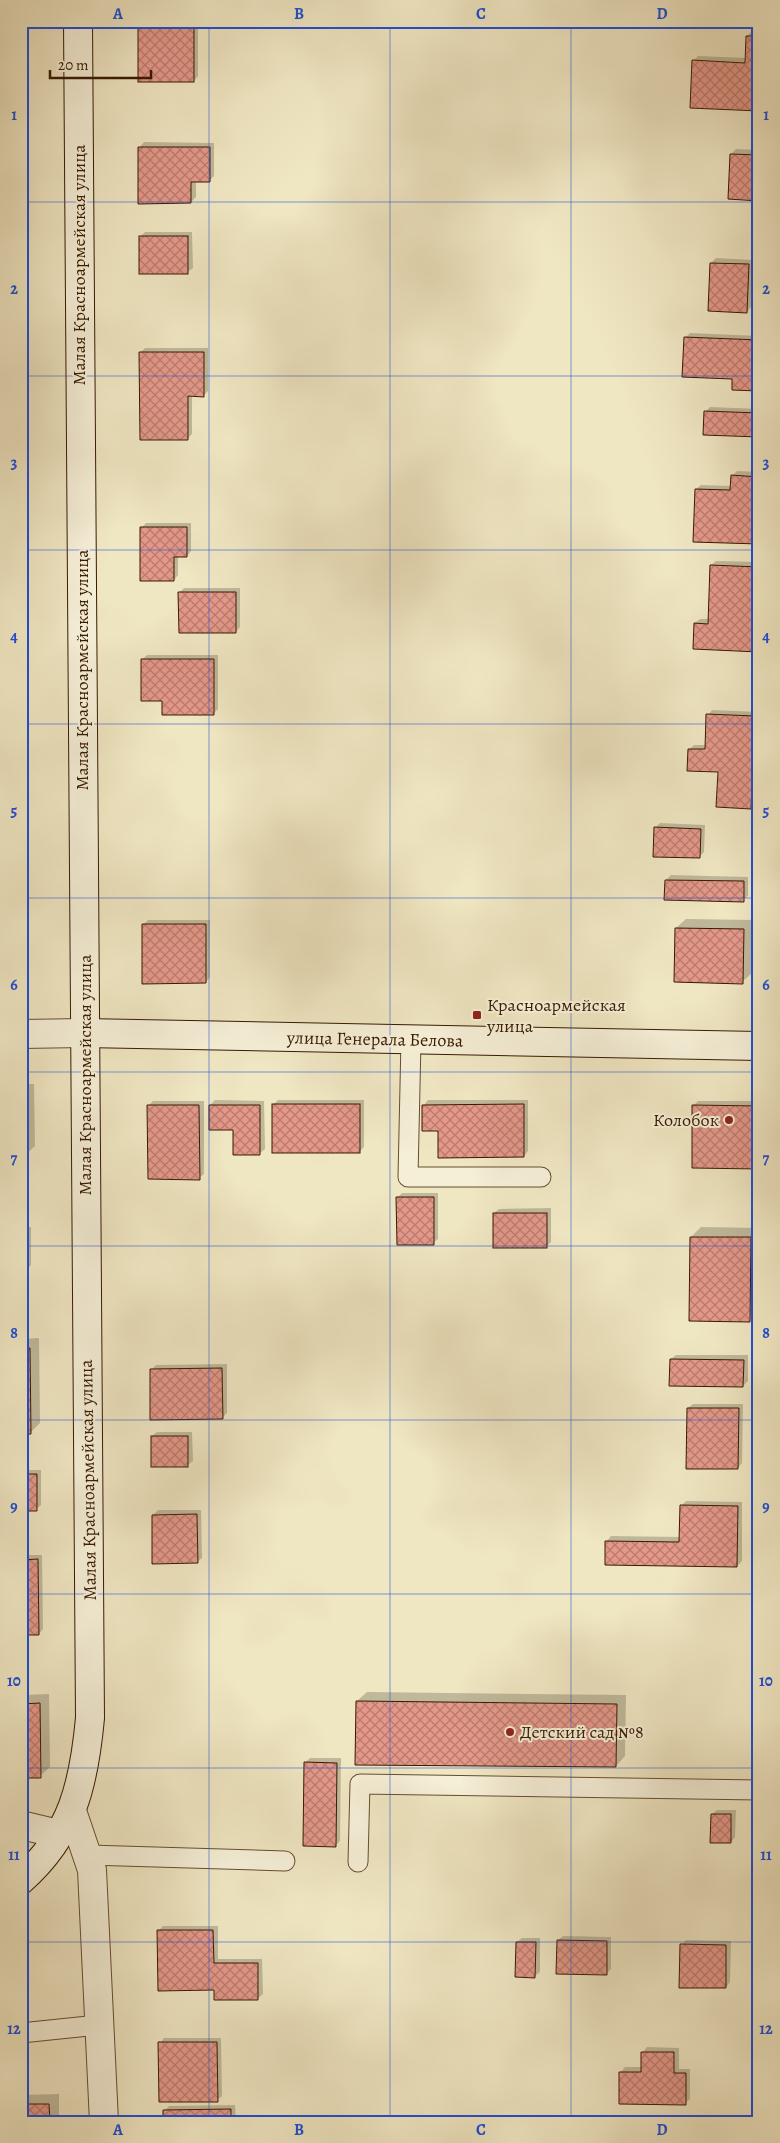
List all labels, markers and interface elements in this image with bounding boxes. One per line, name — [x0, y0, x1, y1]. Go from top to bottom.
text: A — [112, 3, 124, 25]
text: B — [294, 3, 304, 25]
text: C — [476, 3, 486, 25]
text: D — [656, 3, 668, 25]
scale bar — [50, 48, 151, 80]
text: 20 m — [58, 55, 89, 75]
text: 1 — [11, 104, 17, 126]
text: 1 — [763, 104, 769, 126]
street label: Малая Красноармейская улица — [67, 144, 91, 386]
text: 2 — [10, 278, 18, 300]
text: 2 — [762, 278, 770, 300]
text: 3 — [11, 452, 18, 474]
text: 3 — [763, 452, 770, 474]
street label: Малая Красноармейская улица — [70, 549, 94, 791]
text: 4 — [10, 626, 18, 648]
text: 4 — [762, 626, 770, 648]
text: 5 — [11, 800, 18, 822]
text: 5 — [763, 800, 770, 822]
street label: Малая Красноармейская улица — [73, 954, 97, 1196]
text: 6 — [10, 974, 18, 996]
text: 6 — [762, 974, 770, 996]
place label: Красноармейская улица — [486, 993, 626, 1038]
marker: Красноармейская улица — [471, 1009, 483, 1021]
street label: улица Генерала Белова — [286, 1025, 464, 1053]
place label: Колобок — [653, 1108, 719, 1132]
marker: Колобок — [723, 1114, 735, 1126]
text: 7 — [11, 1148, 18, 1170]
text: 7 — [763, 1148, 770, 1170]
text: 8 — [10, 1322, 18, 1344]
text: 8 — [762, 1322, 770, 1344]
street label: Малая Красноармейская улица — [74, 1359, 102, 1601]
text: 9 — [10, 1496, 18, 1518]
text: 9 — [762, 1496, 770, 1518]
text: 10 — [7, 1670, 21, 1692]
text: 10 — [759, 1670, 773, 1692]
place label: Детский сад №8 — [520, 1720, 644, 1744]
marker: Детский сад №8 — [504, 1726, 516, 1738]
text: 11 — [8, 1844, 20, 1866]
text: 11 — [760, 1844, 772, 1866]
text: 12 — [7, 2018, 21, 2040]
text: 12 — [759, 2018, 773, 2040]
text: A — [112, 2119, 124, 2141]
text: B — [294, 2119, 304, 2141]
text: C — [476, 2119, 486, 2141]
text: D — [656, 2119, 668, 2141]

